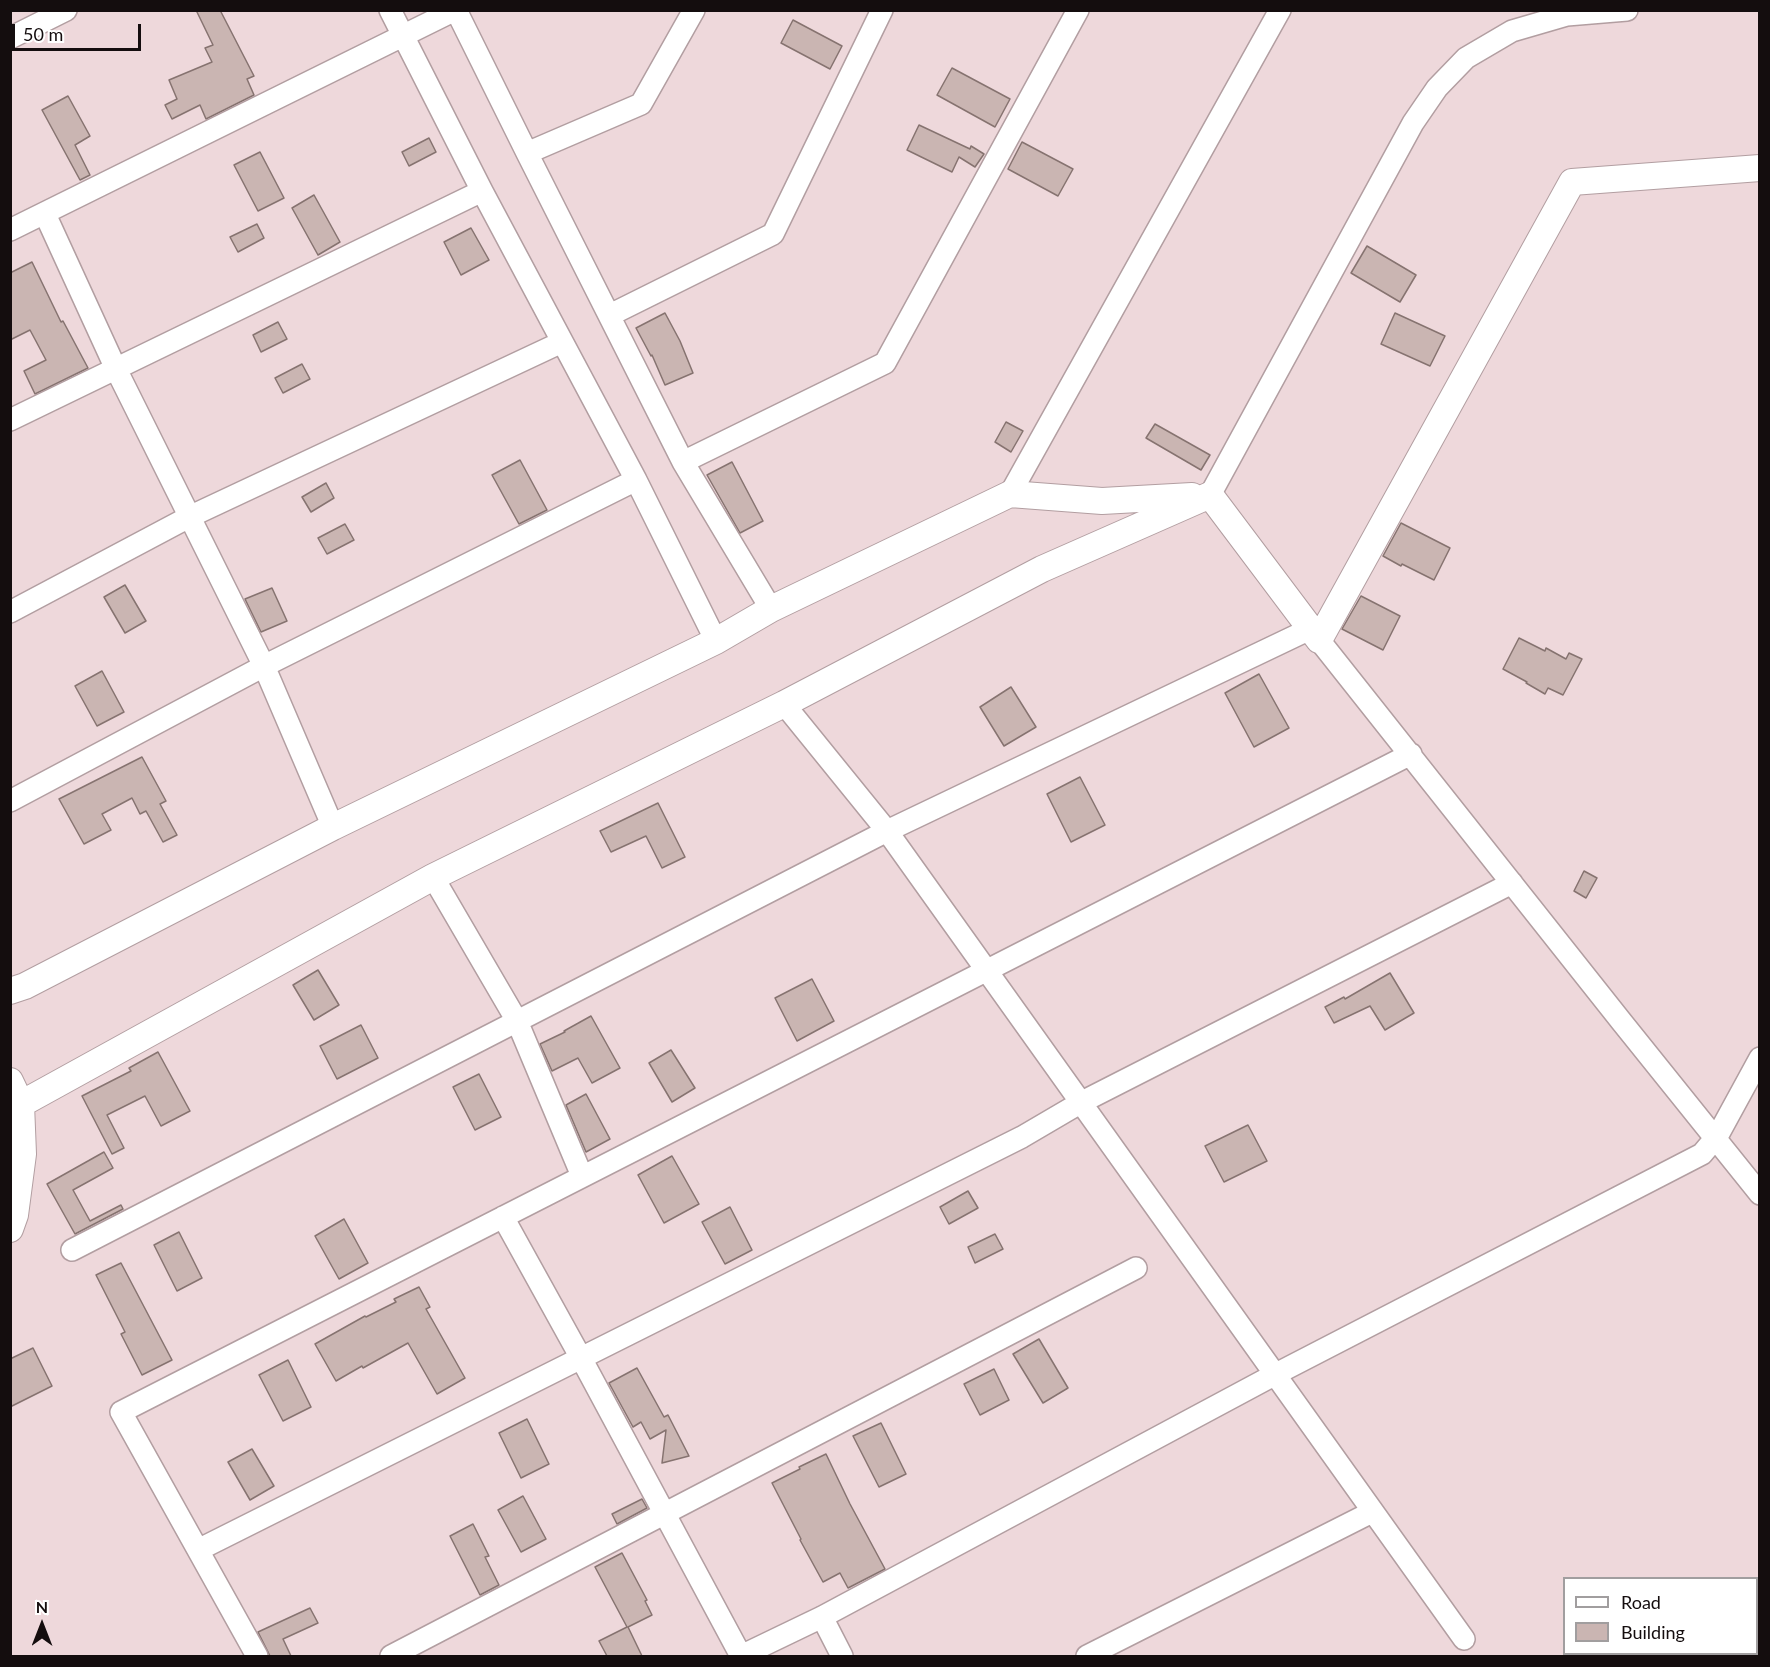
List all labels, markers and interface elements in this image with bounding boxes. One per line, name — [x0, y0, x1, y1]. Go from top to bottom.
scale bar — [15, 12, 144, 50]
text: 50 m — [23, 23, 63, 45]
legend — [1563, 1577, 1758, 1655]
text: Road — [1621, 1591, 1661, 1613]
north arrow — [12, 1595, 72, 1655]
text: N — [36, 1597, 48, 1616]
text: Building — [1621, 1621, 1685, 1643]

